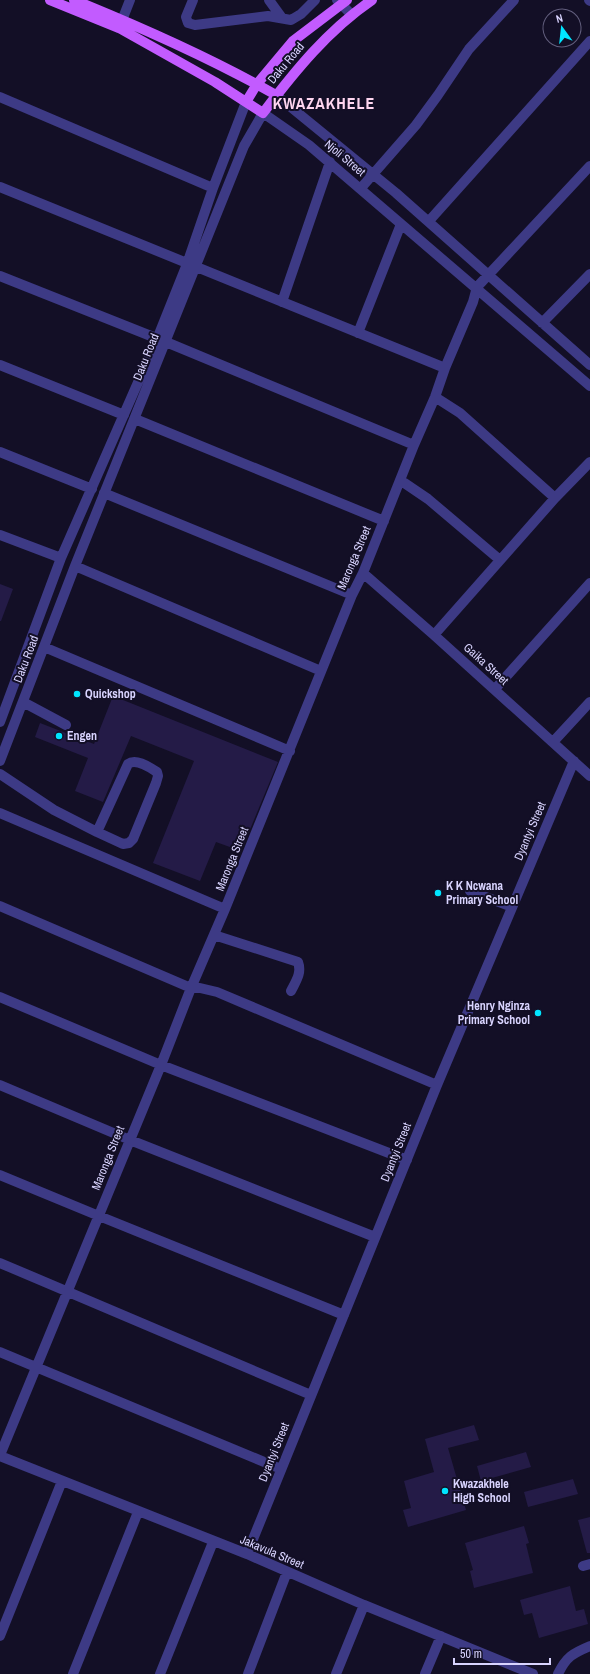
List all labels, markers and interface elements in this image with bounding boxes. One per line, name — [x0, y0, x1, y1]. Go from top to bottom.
north arrow — [542, 8, 582, 48]
text: N — [554, 11, 564, 26]
street label: Daku Road — [264, 39, 308, 87]
district label: KWAZAKHELE — [273, 92, 375, 114]
street label: Njoli Street — [321, 136, 369, 180]
street label: Daku Road — [129, 331, 163, 383]
street label: Maronga Street — [333, 523, 375, 592]
street label: Daku Road — [10, 633, 42, 685]
street label: Gaika Street — [460, 640, 512, 689]
place label: Quickshop — [85, 686, 136, 702]
marker: Quickshop — [72, 689, 82, 699]
place label: Engen — [67, 728, 97, 744]
marker: Engen — [54, 731, 64, 741]
street label: Dyantyi Street — [510, 799, 550, 863]
street label: Maronga Street — [212, 824, 252, 893]
place label: K K Ncwana Primary School — [446, 878, 518, 908]
marker: K K Ncwana Primary School — [433, 888, 443, 898]
place label: Henry Nginza Primary School — [458, 998, 531, 1028]
marker: Henry Nginza Primary School — [533, 1008, 543, 1018]
street label: Dyantyi Street — [377, 1120, 415, 1184]
street label: Maronga Street — [88, 1123, 128, 1192]
street label: Dyantyi Street — [255, 1420, 293, 1484]
place label: Kwazakhele High School — [453, 1476, 511, 1506]
marker: Kwazakhele High School — [440, 1486, 450, 1496]
street label: Jakavula Street — [238, 1531, 307, 1573]
scale bar — [454, 1640, 550, 1666]
text: 50 m — [460, 1646, 482, 1662]

